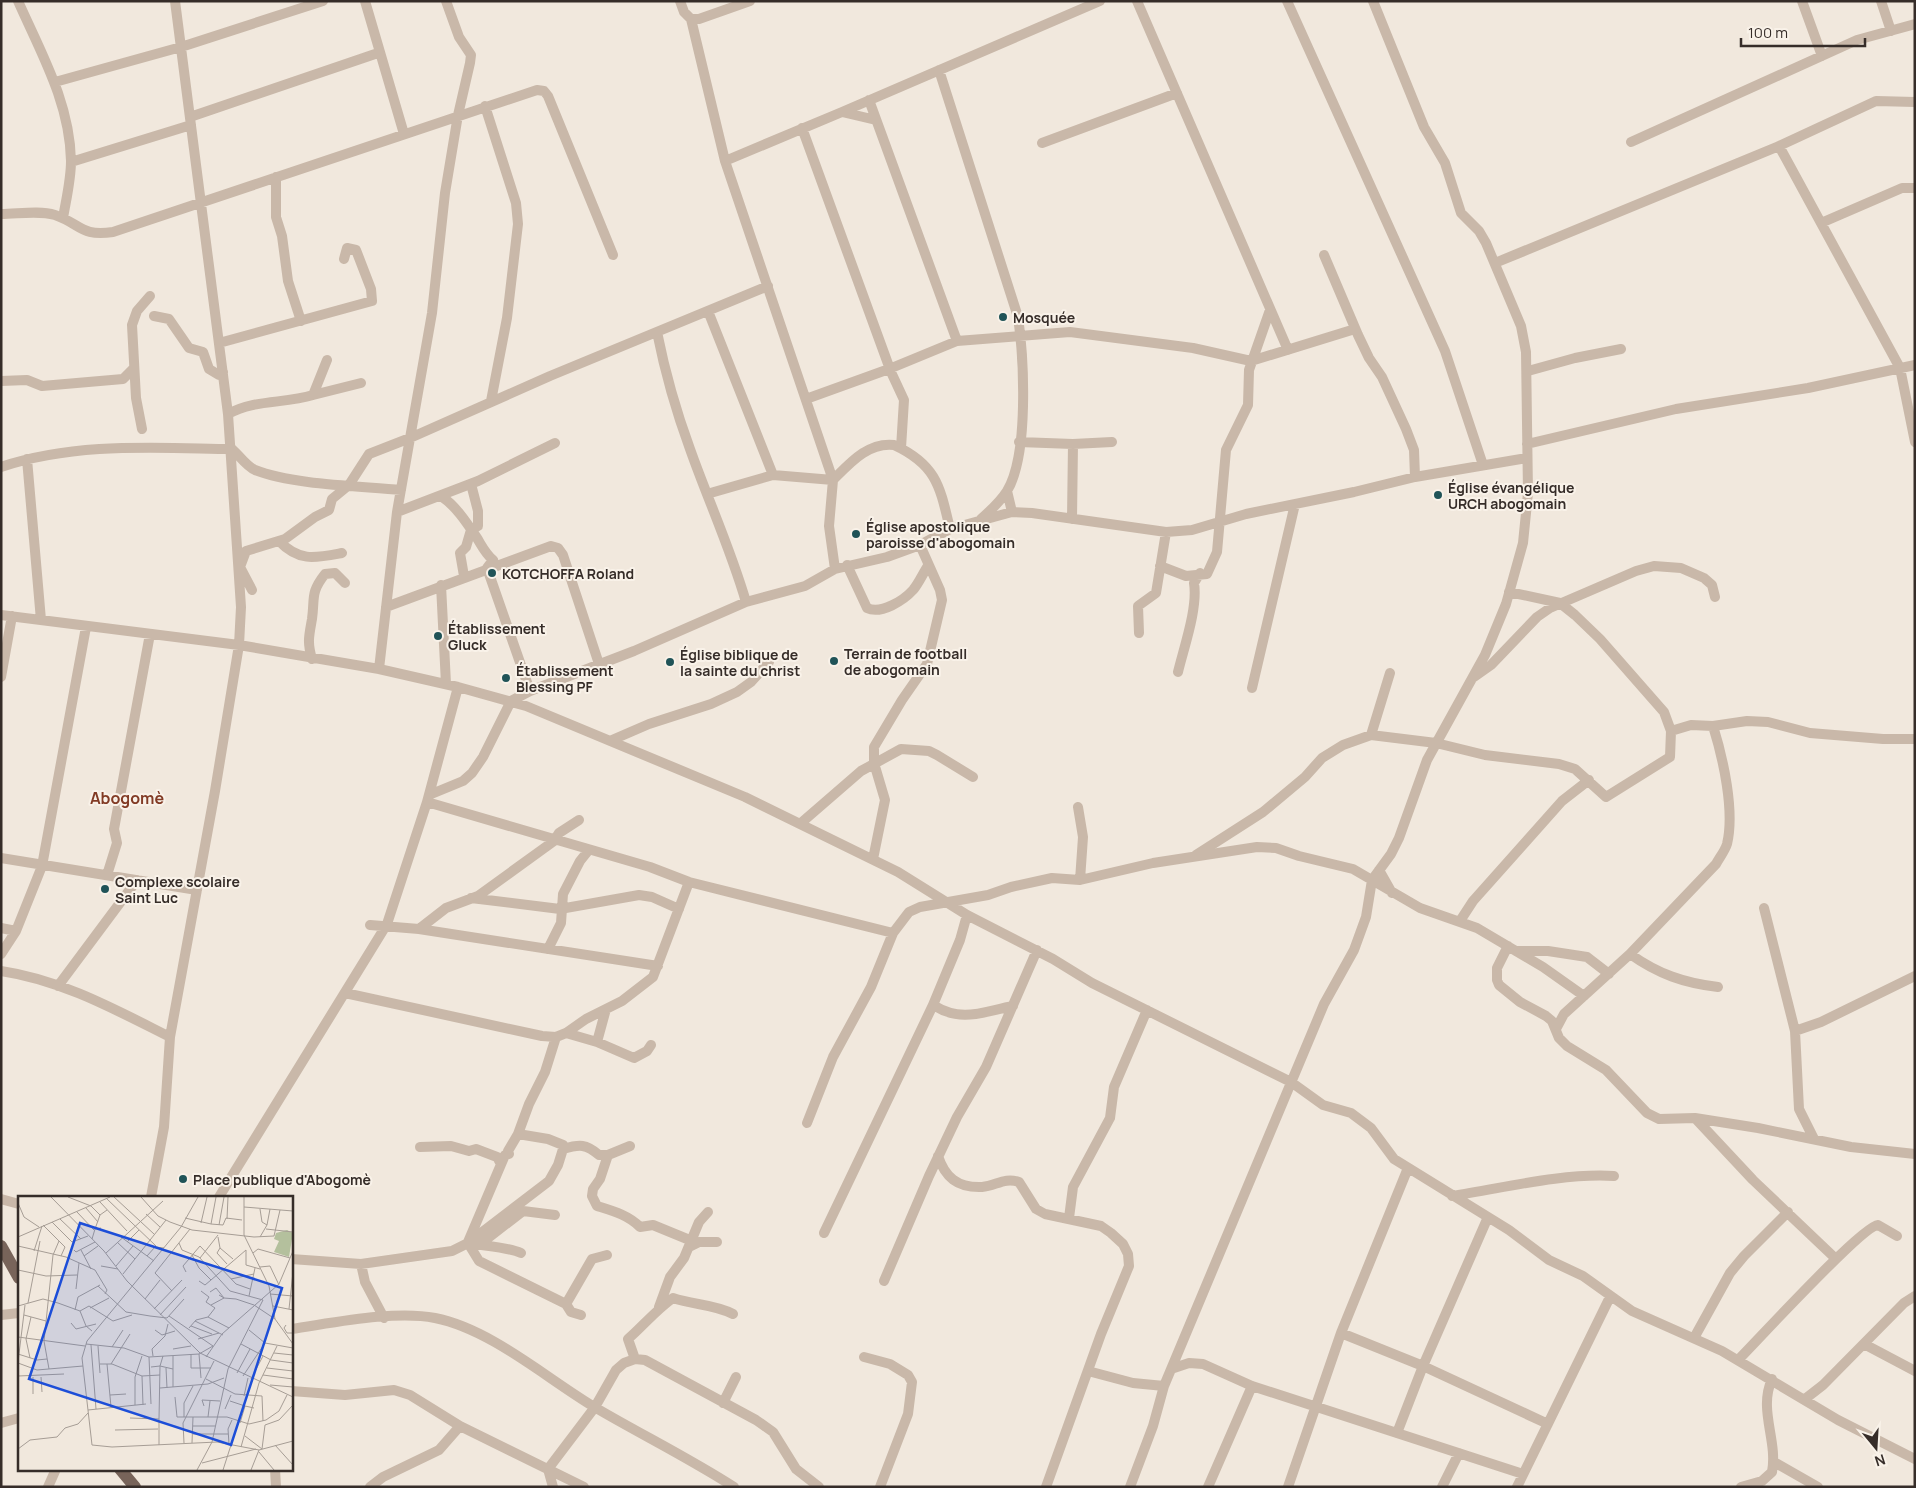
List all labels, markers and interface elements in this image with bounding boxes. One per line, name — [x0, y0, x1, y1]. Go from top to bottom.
scale bar — [1741, 15, 1865, 47]
text: 100 m — [1748, 22, 1788, 43]
place label: Mosquée — [1013, 308, 1075, 327]
marker: Mosquée — [997, 311, 1009, 323]
place label: Église évangélique URCH abogomain — [1448, 478, 1575, 513]
marker: Église évangélique URCH abogomain — [1432, 489, 1444, 501]
place label: Église apostolique paroisse d'abogomain — [866, 517, 1015, 552]
marker: Église apostolique paroisse d'abogomain — [850, 528, 862, 540]
place label: KOTCHOFFA Roland — [502, 564, 634, 583]
marker: KOTCHOFFA Roland — [486, 567, 498, 579]
place label: Établissement Gluck — [448, 619, 546, 654]
marker: Établissement Gluck — [432, 630, 444, 642]
place label: Terrain de football de abogomain — [844, 644, 967, 679]
place label: Église biblique de la sainte du christ — [680, 645, 800, 680]
marker: Terrain de football de abogomain — [828, 655, 840, 667]
marker: Église biblique de la sainte du christ — [664, 656, 676, 668]
place label: Établissement Blessing PF — [516, 661, 614, 696]
marker: Établissement Blessing PF — [500, 672, 512, 684]
district label: Abogomè — [90, 787, 164, 809]
place label: Complexe scolaire Saint Luc — [115, 872, 240, 907]
marker: Complexe scolaire Saint Luc — [99, 883, 111, 895]
place label: Place publique d'Abogomè — [193, 1170, 371, 1189]
marker: Place publique d'Abogomè — [177, 1173, 189, 1185]
inset map — [18, 1196, 292, 1470]
north arrow — [1851, 1423, 1901, 1473]
text: N — [1872, 1450, 1888, 1471]

